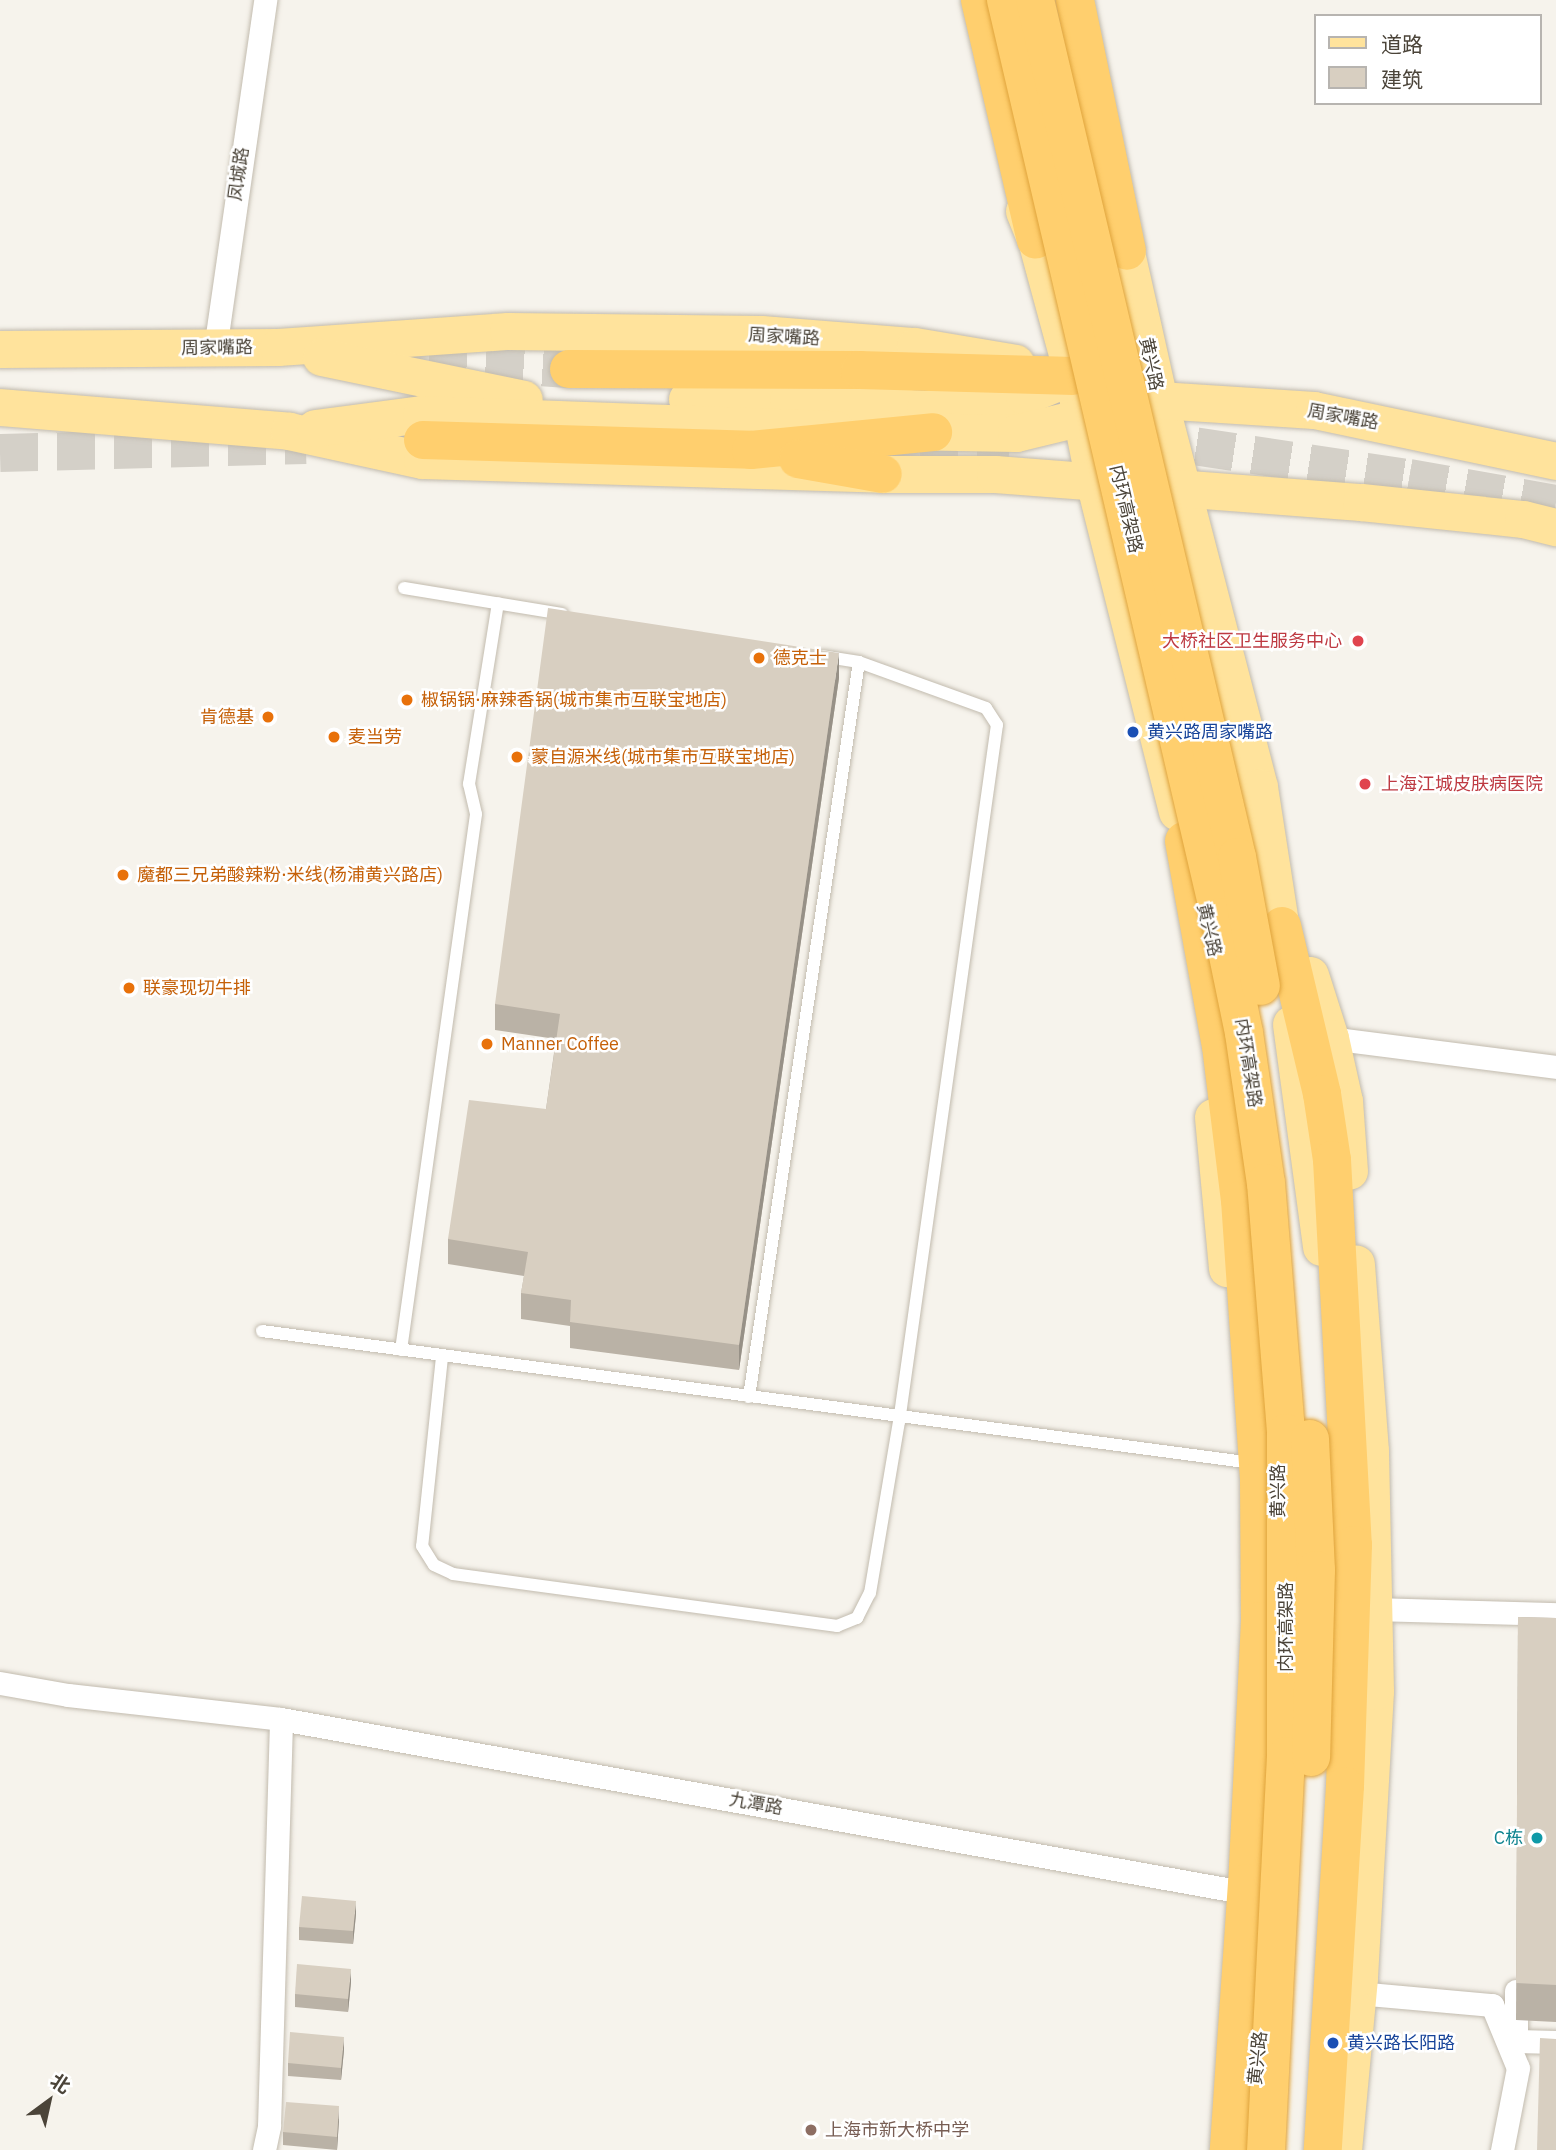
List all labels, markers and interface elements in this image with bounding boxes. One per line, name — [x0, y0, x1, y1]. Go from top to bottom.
legend — [1314, 14, 1542, 105]
text: 道路 — [1381, 30, 1423, 58]
text: 建筑 — [1381, 65, 1423, 93]
street label: 凤城路 — [225, 146, 253, 202]
street label: 周家嘴路 — [747, 324, 821, 350]
street label: 黄兴路 — [1135, 335, 1167, 393]
street label: 周家嘴路 — [181, 337, 253, 359]
street label: 周家嘴路 — [1306, 400, 1380, 434]
street label: 内环高架路 — [1105, 463, 1147, 555]
place label: 大桥社区卫生服务中心 — [1162, 630, 1342, 652]
marker: 大桥社区卫生服务中心 — [1348, 631, 1368, 651]
place label: 德克士 — [773, 647, 827, 669]
marker: 德克士 — [751, 650, 767, 666]
place label: 椒锅锅·麻辣香锅(城市集市互联宝地店) — [421, 689, 727, 711]
marker: 椒锅锅·麻辣香锅(城市集市互联宝地店) — [399, 692, 415, 708]
place label: 肯德基 — [200, 706, 254, 728]
marker: 肯德基 — [260, 709, 276, 725]
place label: 黄兴路周家嘴路 — [1147, 721, 1273, 743]
marker: 黄兴路周家嘴路 — [1125, 724, 1141, 740]
place label: 麦当劳 — [348, 726, 402, 748]
marker: 麦当劳 — [326, 729, 342, 745]
place label: 蒙自源米线(城市集市互联宝地店) — [531, 746, 795, 768]
marker: 蒙自源米线(城市集市互联宝地店) — [509, 749, 525, 765]
place label: 上海江城皮肤病医院 — [1381, 773, 1543, 795]
marker: 上海江城皮肤病医院 — [1355, 774, 1375, 794]
place label: 魔都三兄弟酸辣粉·米线(杨浦黄兴路店) — [137, 864, 443, 886]
marker: 魔都三兄弟酸辣粉·米线(杨浦黄兴路店) — [115, 867, 131, 883]
street label: 黄兴路 — [1192, 901, 1226, 959]
place label: 联豪现切牛排 — [143, 977, 251, 999]
marker: 联豪现切牛排 — [121, 980, 137, 996]
street label: 内环高架路 — [1230, 1017, 1266, 1109]
place label: Manner Coffee — [501, 1033, 619, 1055]
marker: Manner Coffee — [479, 1036, 495, 1052]
street label: 黄兴路 — [1267, 1464, 1289, 1518]
street label: 内环高架路 — [1275, 1582, 1297, 1672]
street label: 九潭路 — [728, 1789, 784, 1819]
place label: C栋 — [1494, 1827, 1523, 1849]
marker: C栋 — [1529, 1830, 1545, 1846]
street label: 黄兴路 — [1244, 2030, 1272, 2086]
place label: 黄兴路长阳路 — [1347, 2032, 1455, 2054]
marker: 黄兴路长阳路 — [1325, 2035, 1341, 2051]
north arrow — [14, 2066, 84, 2136]
text: 北 — [46, 2068, 75, 2099]
place label: 上海市新大桥中学 — [825, 2119, 969, 2141]
marker: 上海市新大桥中学 — [803, 2122, 819, 2138]

